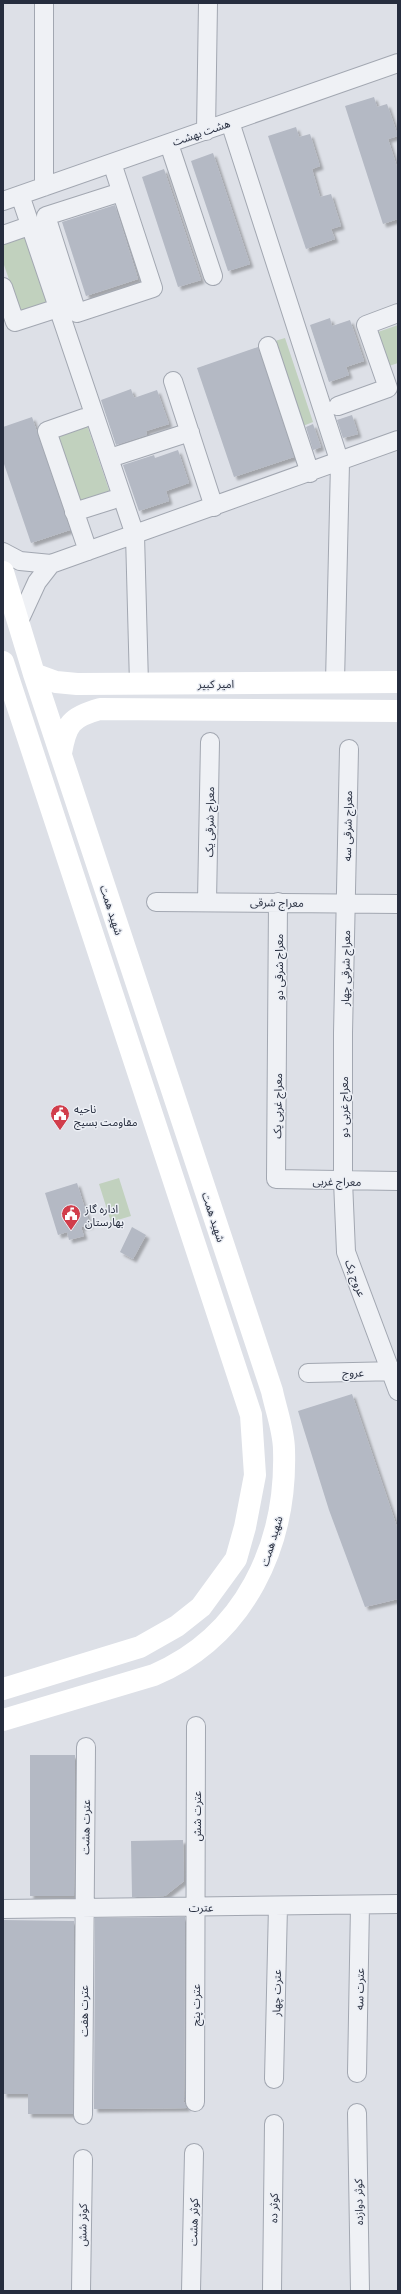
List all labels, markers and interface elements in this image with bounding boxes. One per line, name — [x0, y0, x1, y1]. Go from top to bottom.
street label: هشت بهشت — [170, 116, 232, 149]
street label: امیر کبیر — [197, 677, 234, 691]
street label: معراج شرقی یک — [202, 786, 218, 857]
street label: معراج شرقی سه — [340, 790, 356, 861]
street label: شهید همت — [97, 883, 126, 937]
street label: معراج شرقی — [250, 895, 304, 911]
street label: معراج شرقی چهار — [338, 930, 354, 1007]
street label: معراج شرقی دو — [272, 933, 287, 1000]
street label: معراج غربی یک — [270, 1073, 286, 1139]
street label: معراج غربی دو — [337, 1076, 352, 1138]
place label: ناحیه مقاومت بسیج — [74, 1102, 138, 1130]
public building icon: ناحیه مقاومت بسیج — [49, 1103, 71, 1131]
street label: معراج غربی — [313, 1174, 362, 1190]
street label: شهید همت — [199, 1190, 228, 1244]
place label: اداره گاز بهارستان — [84, 1202, 124, 1229]
public building icon: اداره گاز بهارستان — [60, 1203, 82, 1231]
street label: عروج یک — [341, 1258, 369, 1300]
street label: عروج — [342, 1365, 365, 1381]
street label: شهید همت — [257, 1514, 286, 1568]
street label: عترت شش — [190, 1790, 204, 1841]
street label: عترت هشت — [78, 1799, 93, 1855]
street label: عترت — [188, 1900, 214, 1915]
street label: عترت سه — [352, 1968, 367, 2010]
street label: عترت چهار — [269, 1969, 285, 2018]
street label: عترت پنج — [189, 1984, 204, 2026]
street label: عترت هفت — [77, 1985, 91, 2037]
street label: کوثر دوازده — [351, 2178, 366, 2225]
street label: کوثر ده — [266, 2192, 281, 2223]
street label: کوثر هشت — [186, 2197, 201, 2246]
street label: کوثر شش — [75, 2203, 90, 2247]

